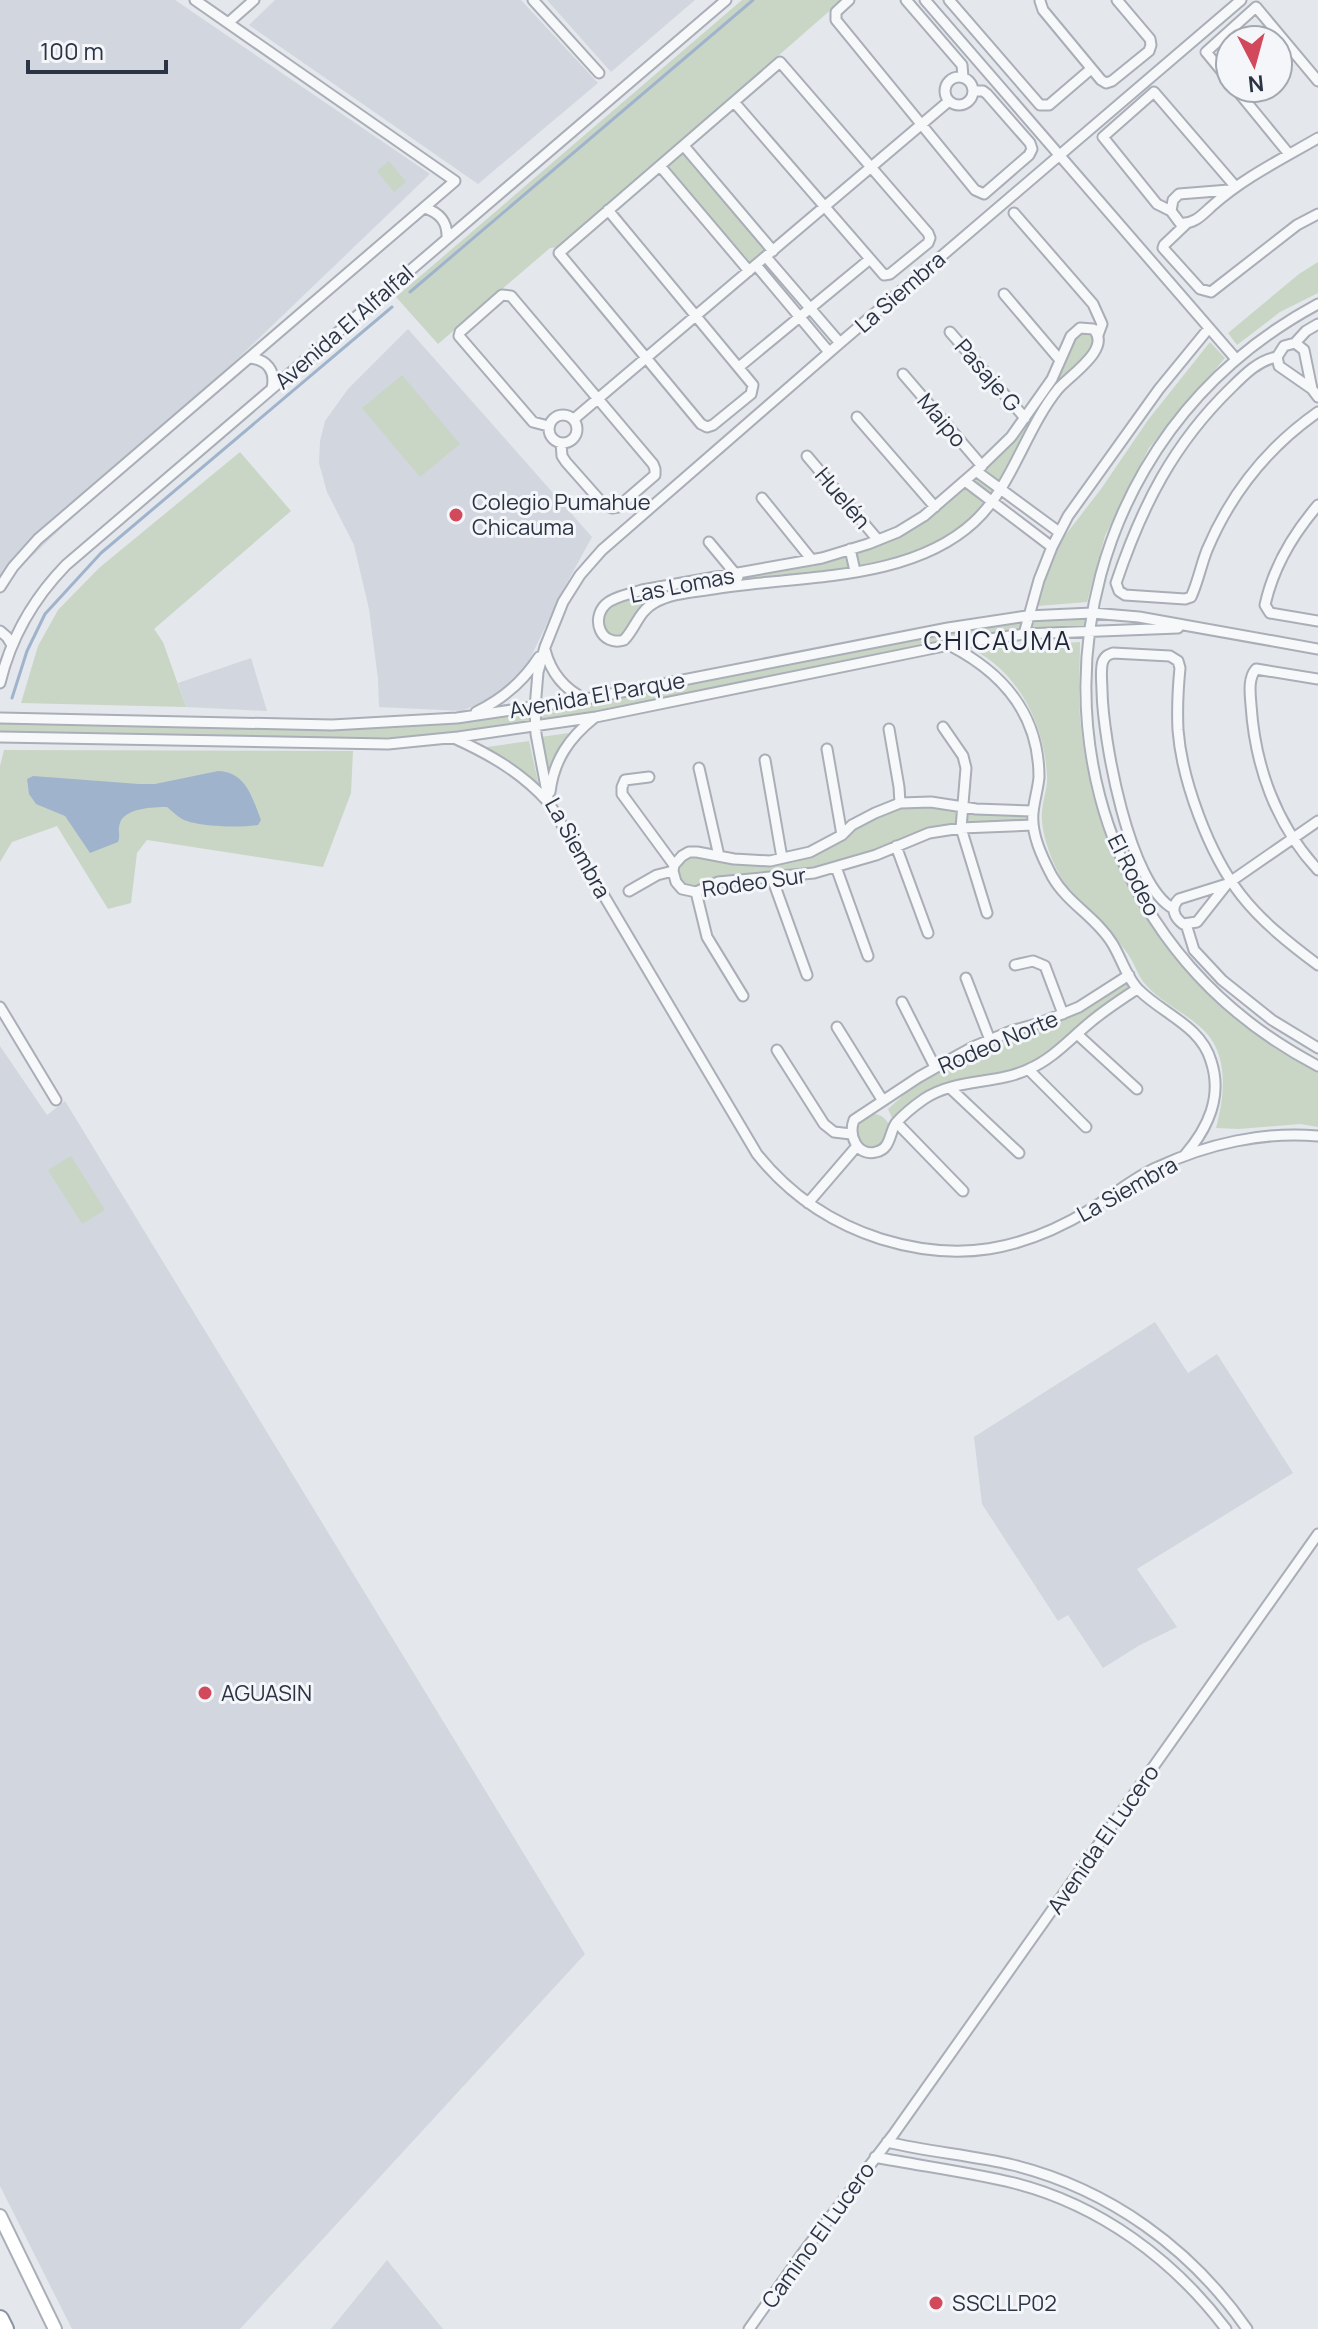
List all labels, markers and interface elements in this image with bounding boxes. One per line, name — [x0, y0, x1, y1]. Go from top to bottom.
scale bar — [28, 24, 166, 74]
north arrow — [1214, 24, 1294, 104]
text: 100 m — [40, 34, 104, 67]
text: N — [1247, 68, 1266, 100]
street label: La Siembra — [848, 244, 952, 340]
street label: Avenida El Alfalfal — [268, 258, 420, 396]
street label: Pasaje G — [948, 332, 1028, 418]
street label: Maipo — [911, 387, 973, 453]
street label: Huelén — [808, 461, 878, 535]
place label: Colegio Pumahue Chicauma — [472, 487, 651, 542]
marker: Colegio Pumahue Chicauma — [447, 506, 465, 524]
street label: Las Lomas — [627, 560, 737, 610]
district label: CHICAUMA — [923, 622, 1073, 658]
street label: Avenida El Parque — [507, 665, 687, 725]
street label: La Siembra — [538, 792, 618, 904]
street label: El Rodeo — [1101, 829, 1167, 921]
street label: Rodeo Sur — [700, 860, 808, 904]
street label: Rodeo Norte — [933, 1003, 1063, 1081]
street label: La Siembra — [1071, 1149, 1183, 1229]
place label: AGUASIN — [221, 1678, 312, 1708]
marker: AGUASIN — [196, 1684, 214, 1702]
street label: Avenida El Lucero — [1040, 1758, 1166, 1920]
street label: Camino El Lucero — [755, 2156, 881, 2314]
place label: SSCLLP02 — [952, 2288, 1057, 2318]
marker: SSCLLP02 — [927, 2294, 945, 2312]

